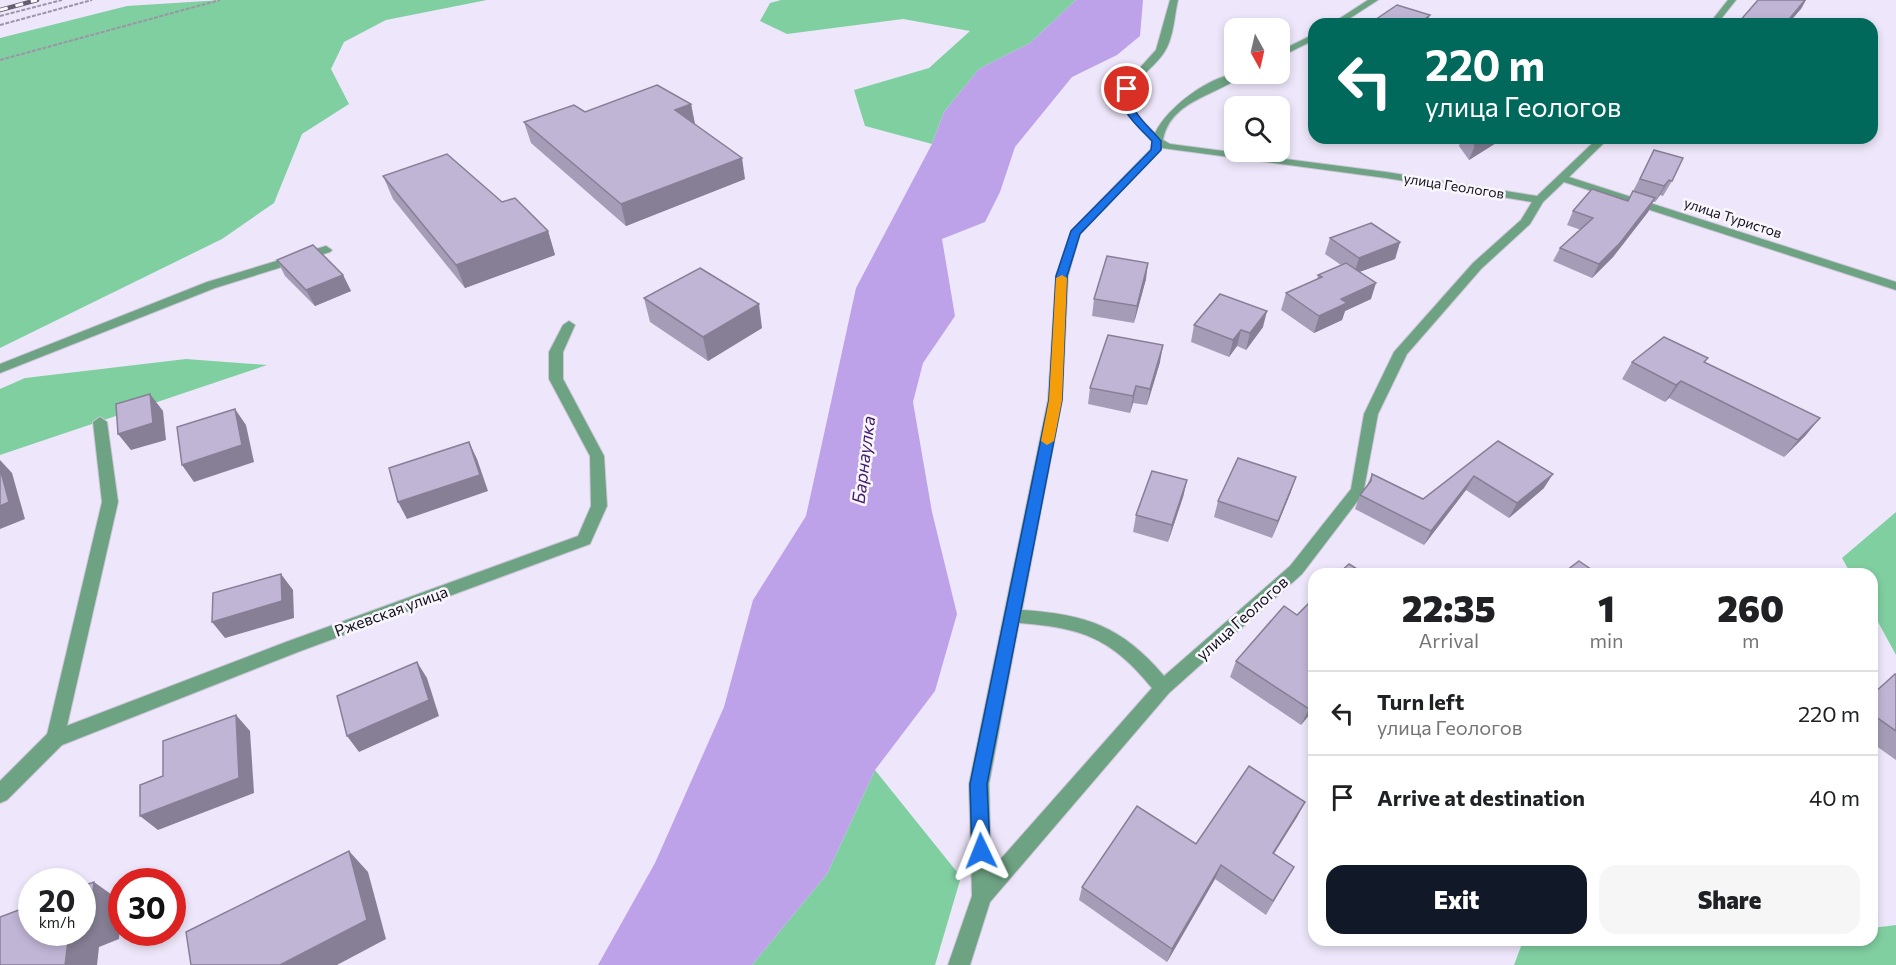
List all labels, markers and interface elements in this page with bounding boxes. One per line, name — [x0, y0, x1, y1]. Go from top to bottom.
north arrow — [1224, 18, 1290, 84]
map controls — [1224, 18, 1290, 162]
text: 220 m — [1425, 38, 1545, 90]
icon: left — [1326, 42, 1404, 120]
pin — [1101, 63, 1152, 114]
icon: arrive — [1110, 72, 1143, 105]
text: улица Геологов — [1425, 90, 1621, 123]
button: search — [1224, 96, 1290, 162]
street label: улица Геологов — [1402, 169, 1506, 202]
street label: улица Туристов — [1682, 194, 1784, 241]
water label: Барнаулка — [847, 415, 879, 505]
street label: улица Геологов — [1192, 572, 1291, 664]
street label: Ржевская улица — [332, 581, 450, 640]
text: 22:35 — [1402, 585, 1496, 629]
text: 1 — [1598, 585, 1615, 629]
text: 260 — [1717, 585, 1784, 629]
text: Arrival — [1418, 628, 1479, 652]
text: min — [1589, 628, 1624, 652]
text: m — [1742, 628, 1759, 652]
text: Turn left — [1377, 688, 1464, 715]
icon: left — [1326, 697, 1359, 730]
text: 220 m — [1798, 700, 1860, 727]
text: улица Геологов — [1377, 715, 1522, 739]
icon: arrive — [1326, 781, 1359, 814]
text: Arrive at destination — [1377, 784, 1585, 811]
text: 40 m — [1809, 784, 1860, 811]
position arrow — [949, 819, 1013, 883]
button: Exit — [1326, 865, 1587, 934]
button: Share — [1599, 865, 1860, 934]
speed limit sign: 30 — [108, 868, 186, 946]
text: 20 — [39, 881, 75, 918]
text: km/h — [39, 913, 75, 931]

